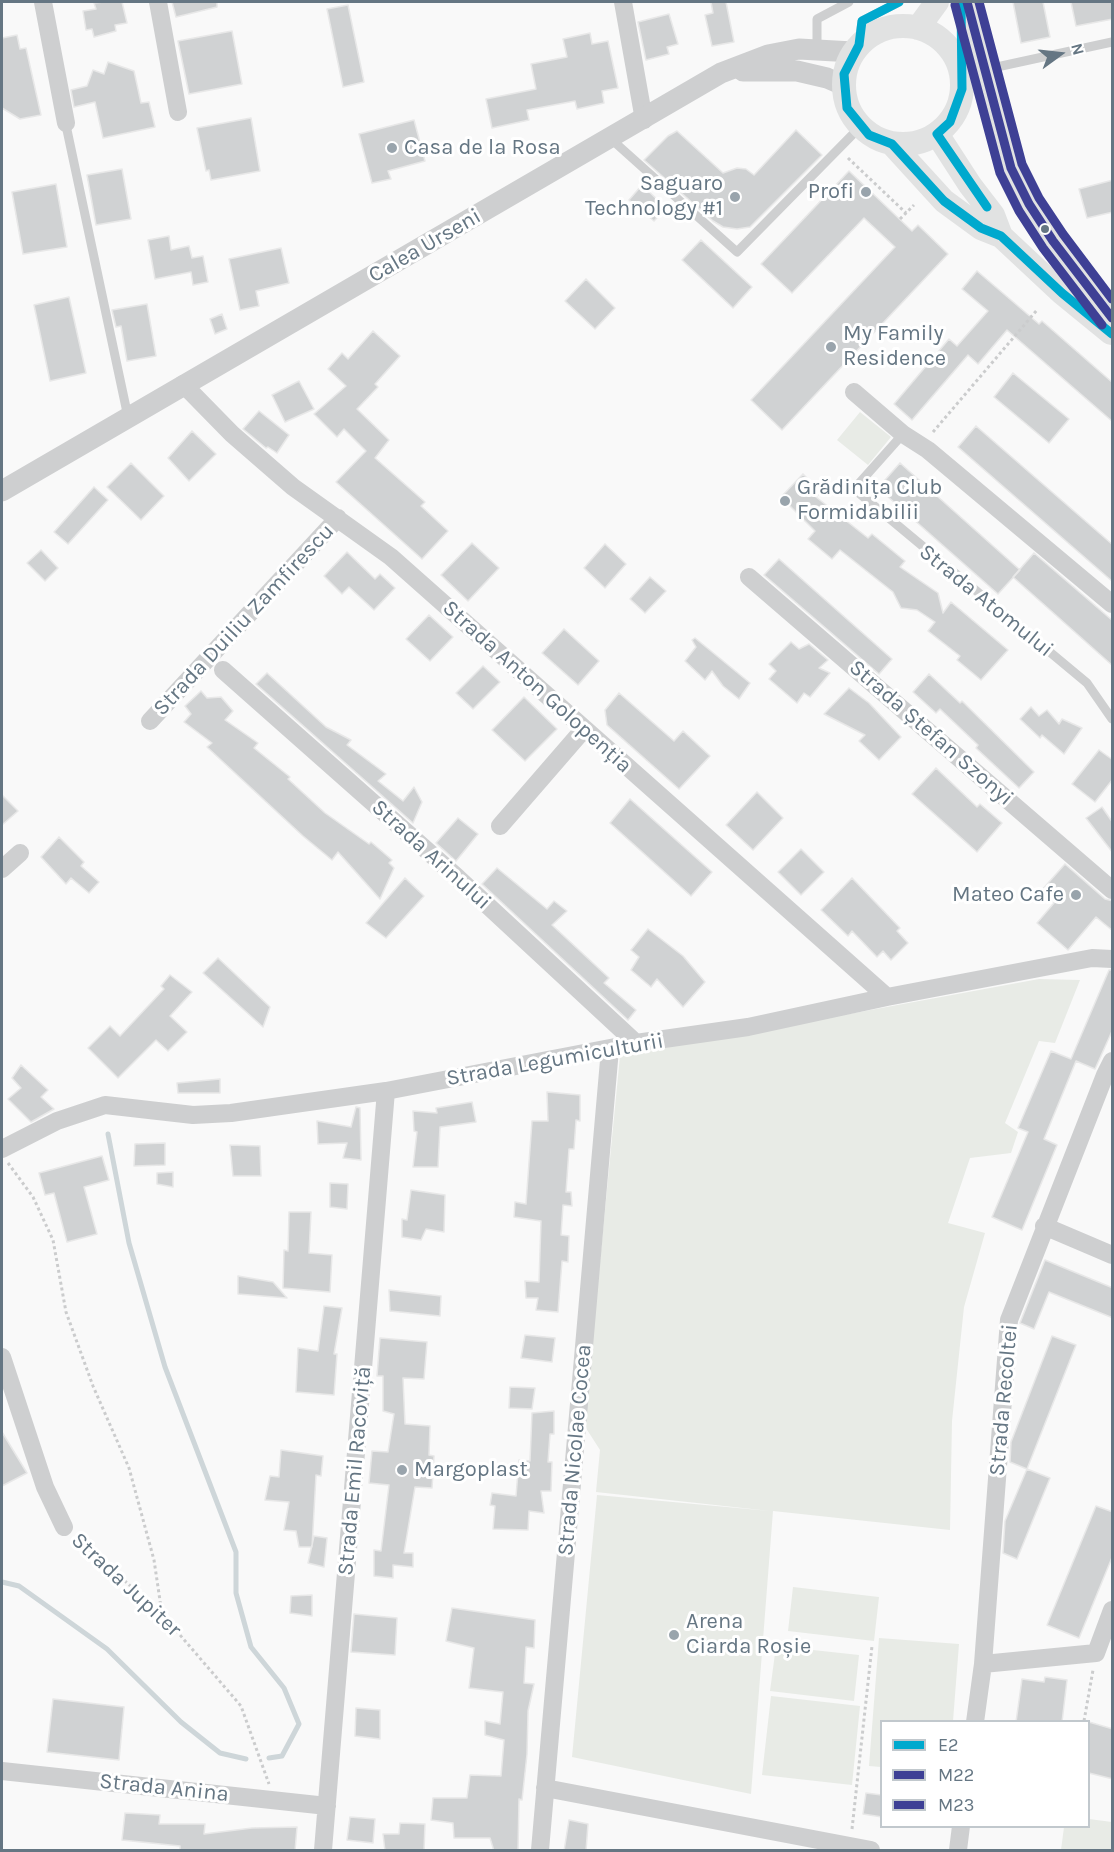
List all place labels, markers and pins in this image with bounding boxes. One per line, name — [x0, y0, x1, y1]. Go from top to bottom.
place label: Casa de la Rosa — [404, 135, 561, 161]
marker: Casa de la Rosa — [385, 141, 399, 155]
place label: Saguaro Technology #1 — [585, 171, 723, 222]
place label: Profi — [808, 179, 854, 205]
marker: Profi — [859, 185, 873, 199]
marker: Saguaro Technology #1 — [728, 190, 742, 204]
unlabelled marker — [1039, 223, 1051, 235]
place label: My Family Residence — [843, 321, 946, 372]
marker: My Family Residence — [824, 340, 838, 354]
place label: Grădinița Club Formidabilii — [797, 475, 942, 526]
marker: Grădinița Club Formidabilii — [778, 494, 792, 508]
place label: Mateo Cafe — [952, 882, 1064, 908]
marker: Mateo Cafe — [1069, 888, 1083, 902]
place label: Margoplast — [414, 1457, 528, 1483]
marker: Margoplast — [395, 1463, 409, 1477]
place label: Arena Ciarda Roșie — [686, 1609, 811, 1660]
marker: Arena Ciarda Roșie — [667, 1628, 681, 1642]

